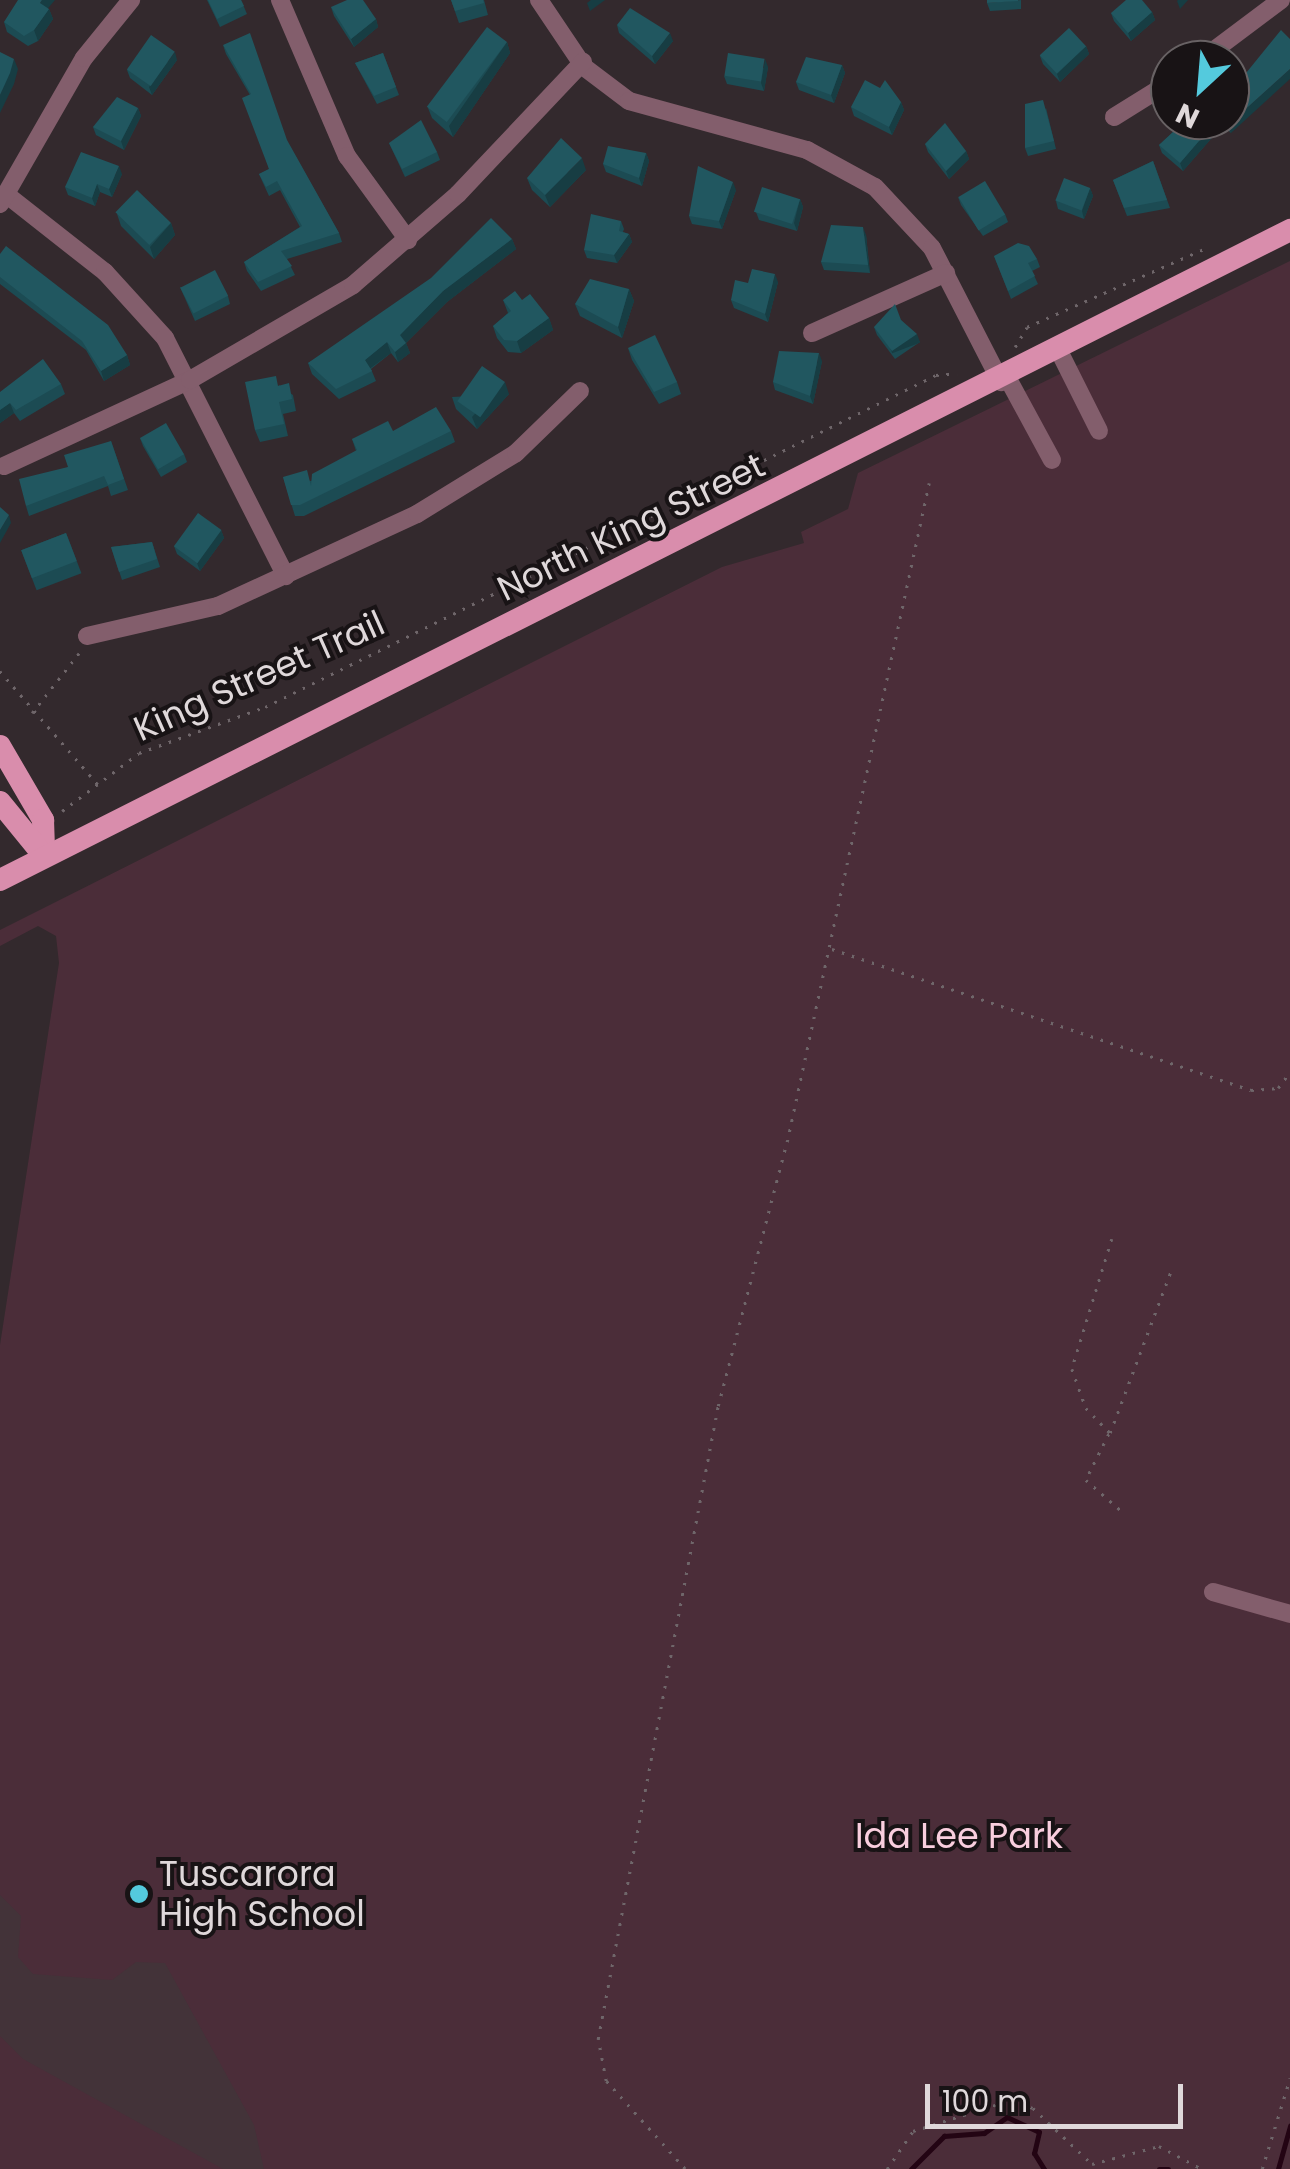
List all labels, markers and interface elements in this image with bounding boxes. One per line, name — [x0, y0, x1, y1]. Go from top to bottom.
north arrow — [1150, 40, 1250, 140]
text: N — [1169, 93, 1206, 138]
street label: North King Street — [491, 444, 771, 610]
street label: King Street Trail — [127, 602, 391, 750]
park label: Ida Lee Park — [855, 1815, 1063, 1857]
place label: Tuscarora High School — [159, 1853, 365, 1935]
marker: Tuscarora High School — [128, 1883, 150, 1905]
scale bar — [930, 2064, 1188, 2126]
text: 100 m — [942, 2080, 1028, 2123]

